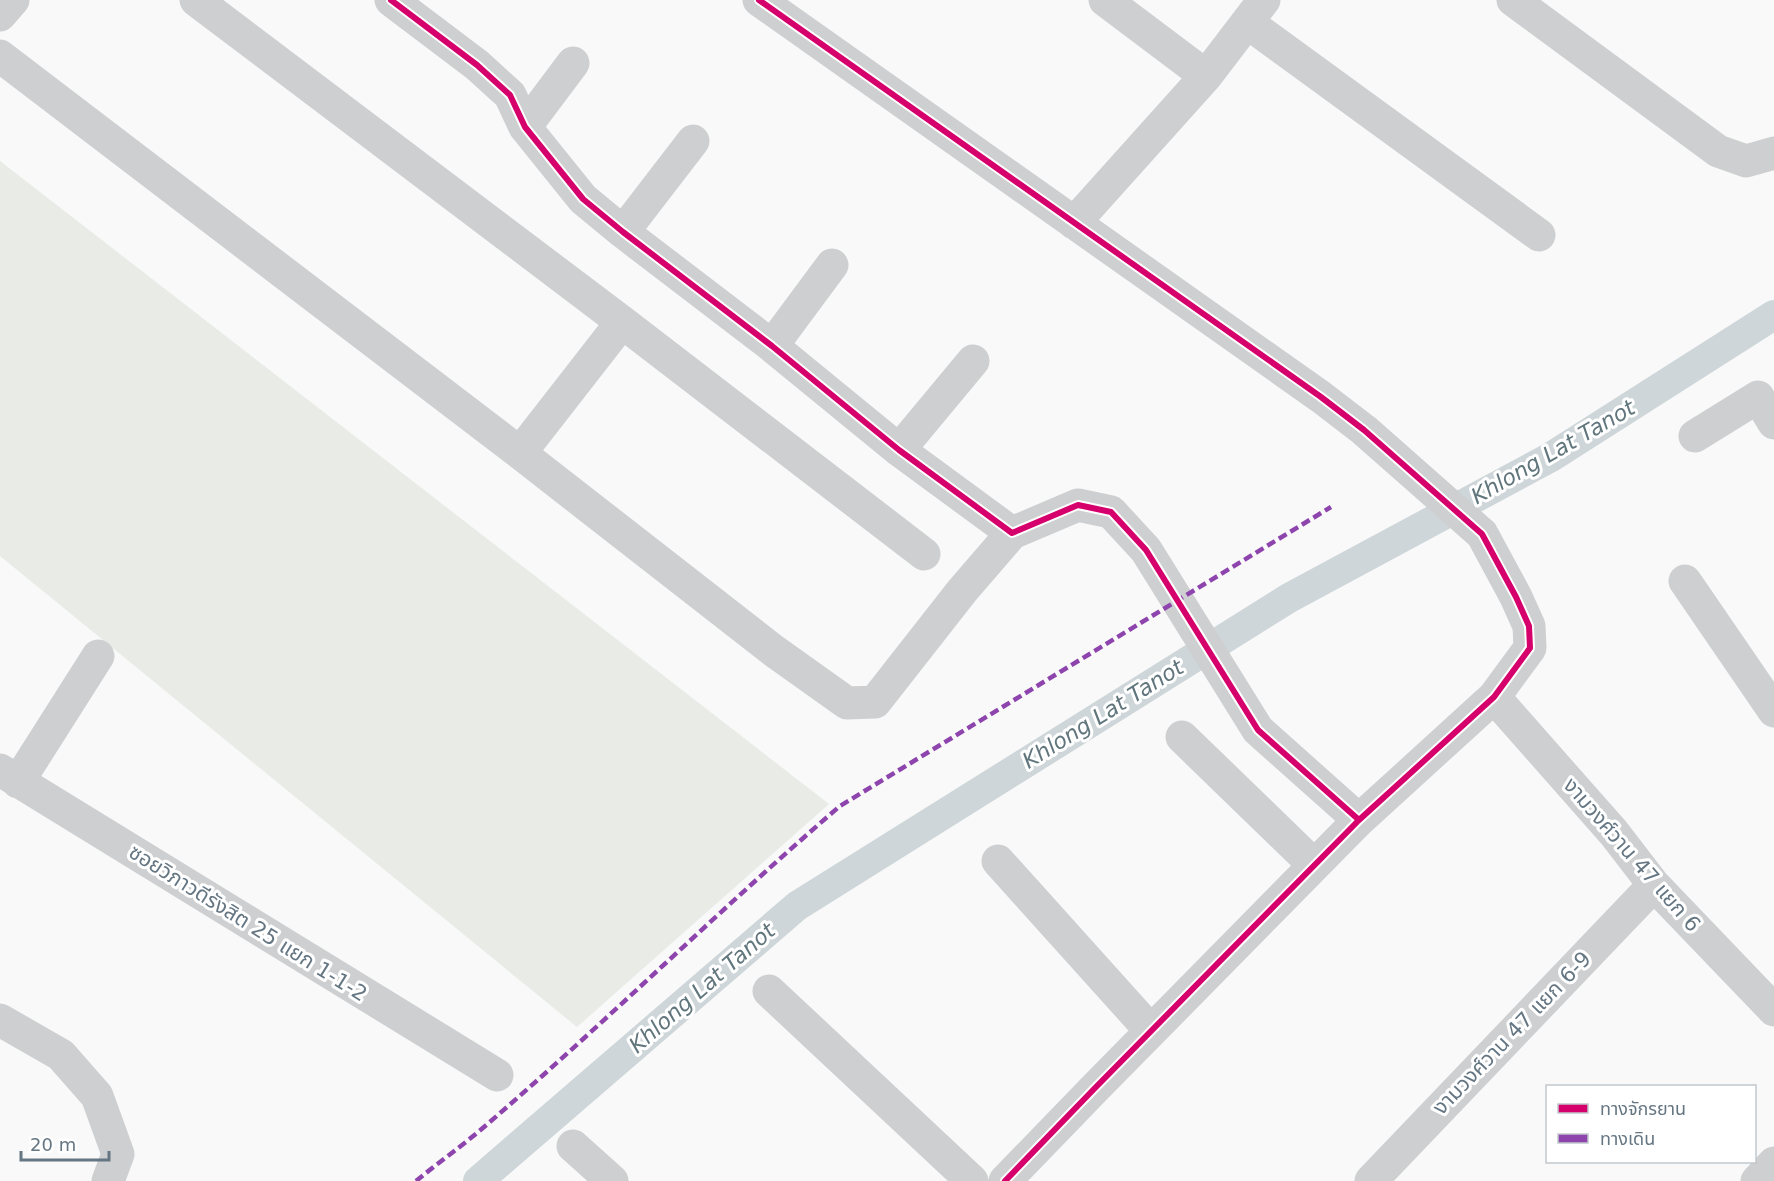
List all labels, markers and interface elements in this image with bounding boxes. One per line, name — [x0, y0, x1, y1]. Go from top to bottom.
water label: Khlong Lat Tanot — [1467, 394, 1640, 509]
water label: Khlong Lat Tanot — [1018, 654, 1189, 774]
street label: งามวงศ์วาน 47 แยก 6 — [1559, 773, 1705, 937]
street label: ซอยวิภาวดีรังสิต 25 แยก 1-1-2 — [125, 840, 371, 1006]
water label: Khlong Lat Tanot — [624, 917, 781, 1058]
street label: งามวงศ์วาน 47 แยก 6-9 — [1428, 947, 1596, 1119]
legend — [1546, 1085, 1756, 1163]
text: ทางจักรยาน — [1600, 1098, 1686, 1119]
scale bar — [21, 1124, 110, 1162]
text: ทางเดิน — [1600, 1128, 1655, 1149]
text: 20 m — [30, 1134, 76, 1155]

